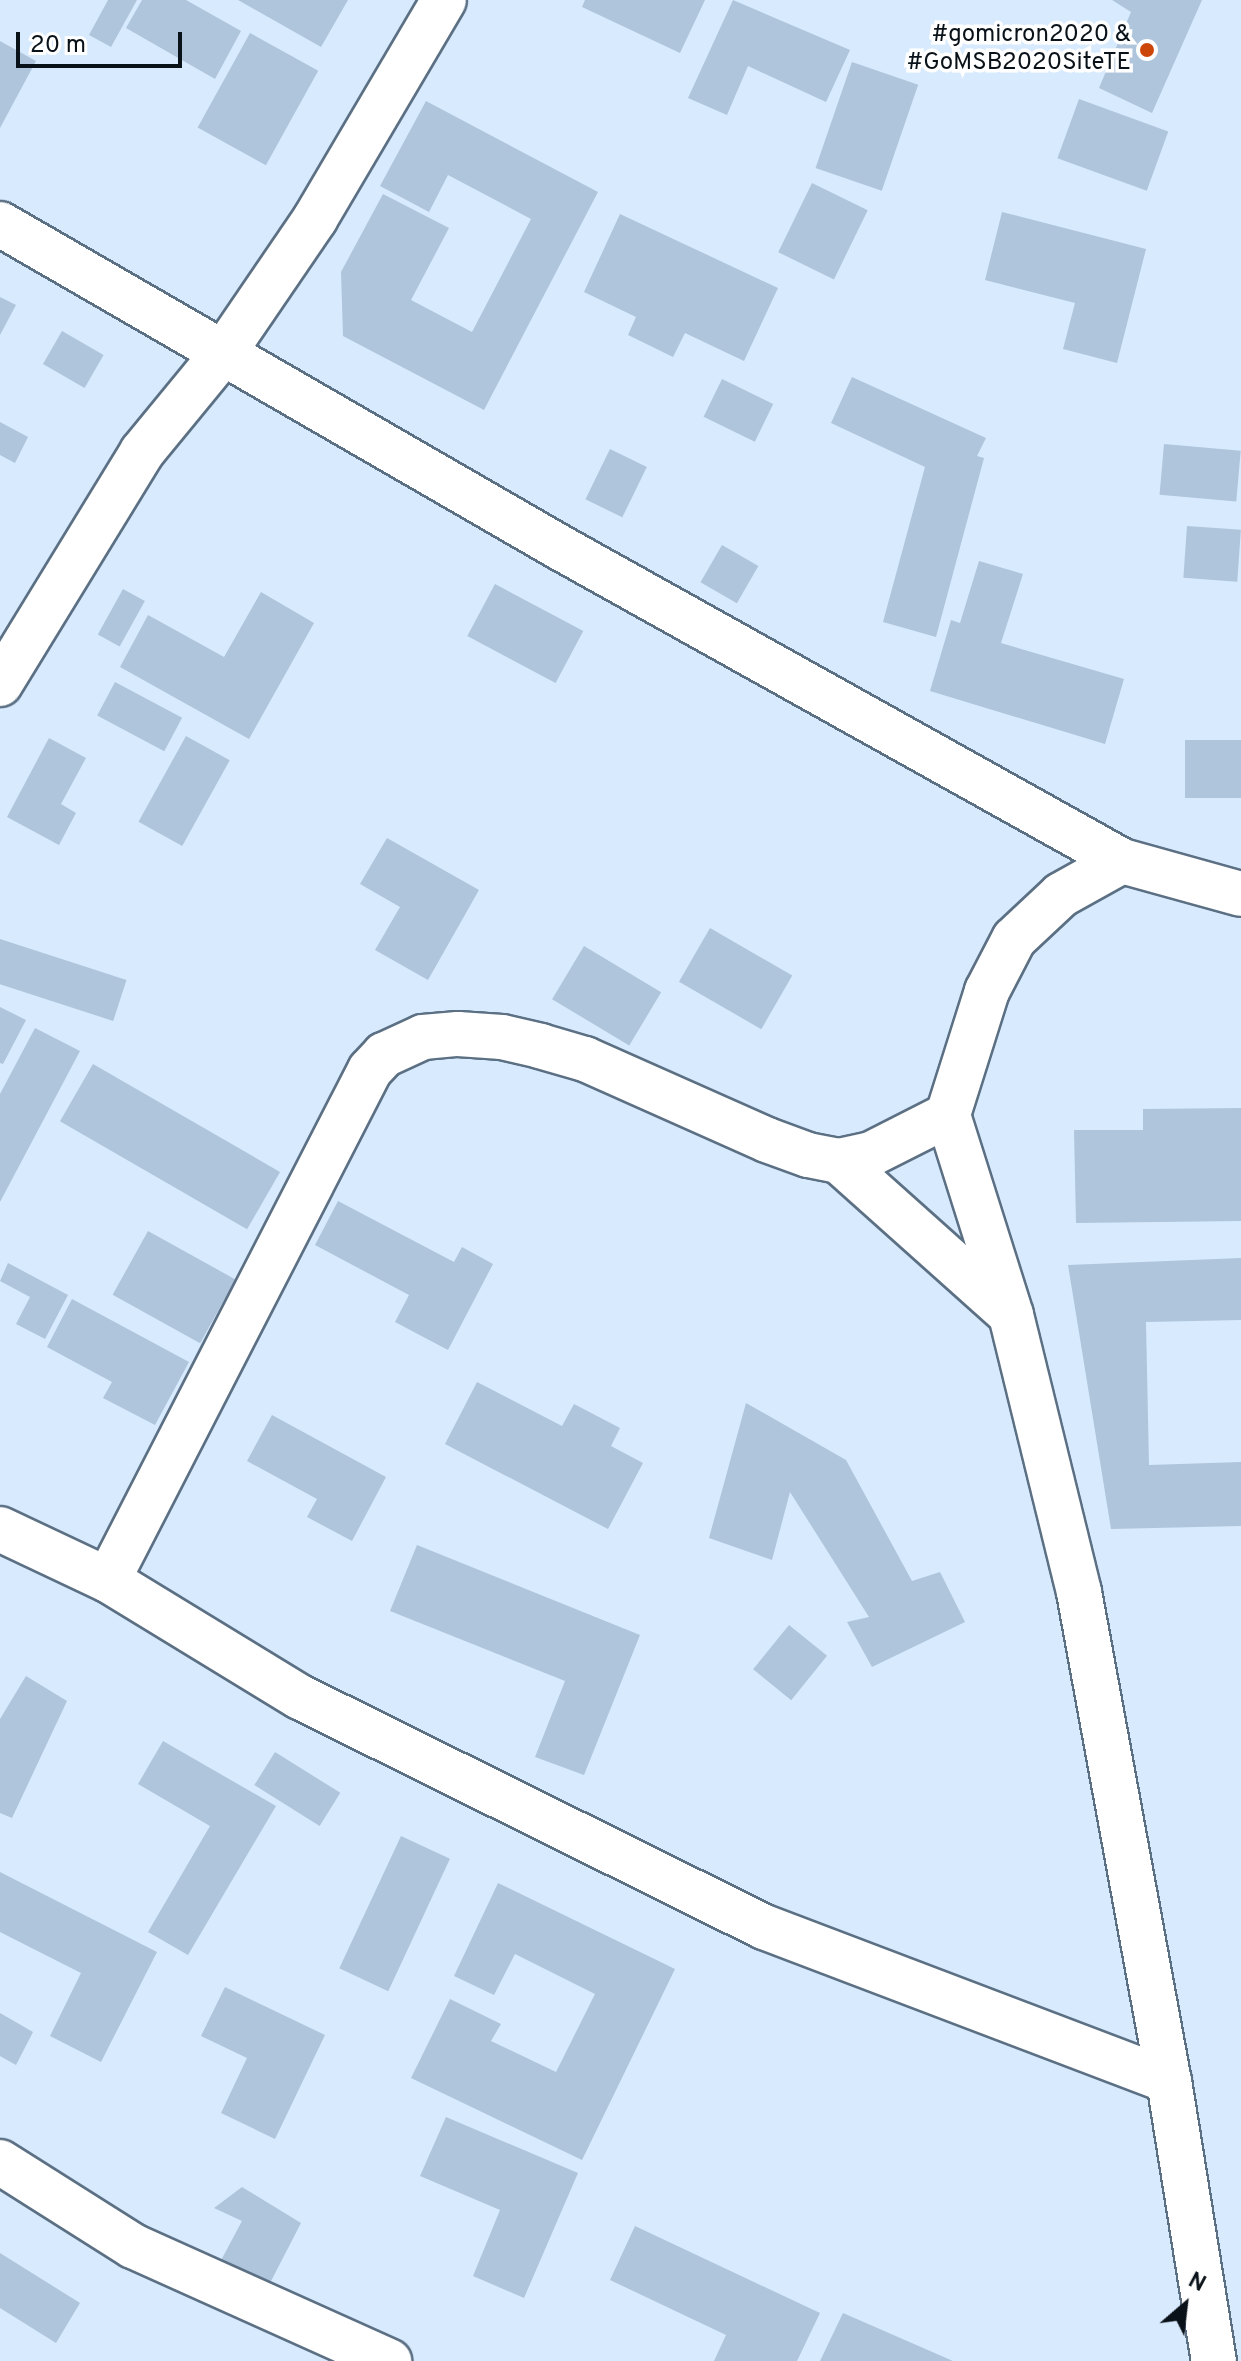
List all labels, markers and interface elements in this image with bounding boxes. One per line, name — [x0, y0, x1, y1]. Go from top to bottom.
scale bar — [20, 16, 186, 66]
place label: #gomicron2020 & #GoMSB2020SiteTE — [907, 22, 1131, 78]
text: 20 m — [30, 31, 86, 61]
marker: #gomicron2020 & #GoMSB2020SiteTE — [1138, 41, 1156, 59]
north arrow — [1145, 2265, 1225, 2345]
text: N — [1183, 2268, 1210, 2299]

